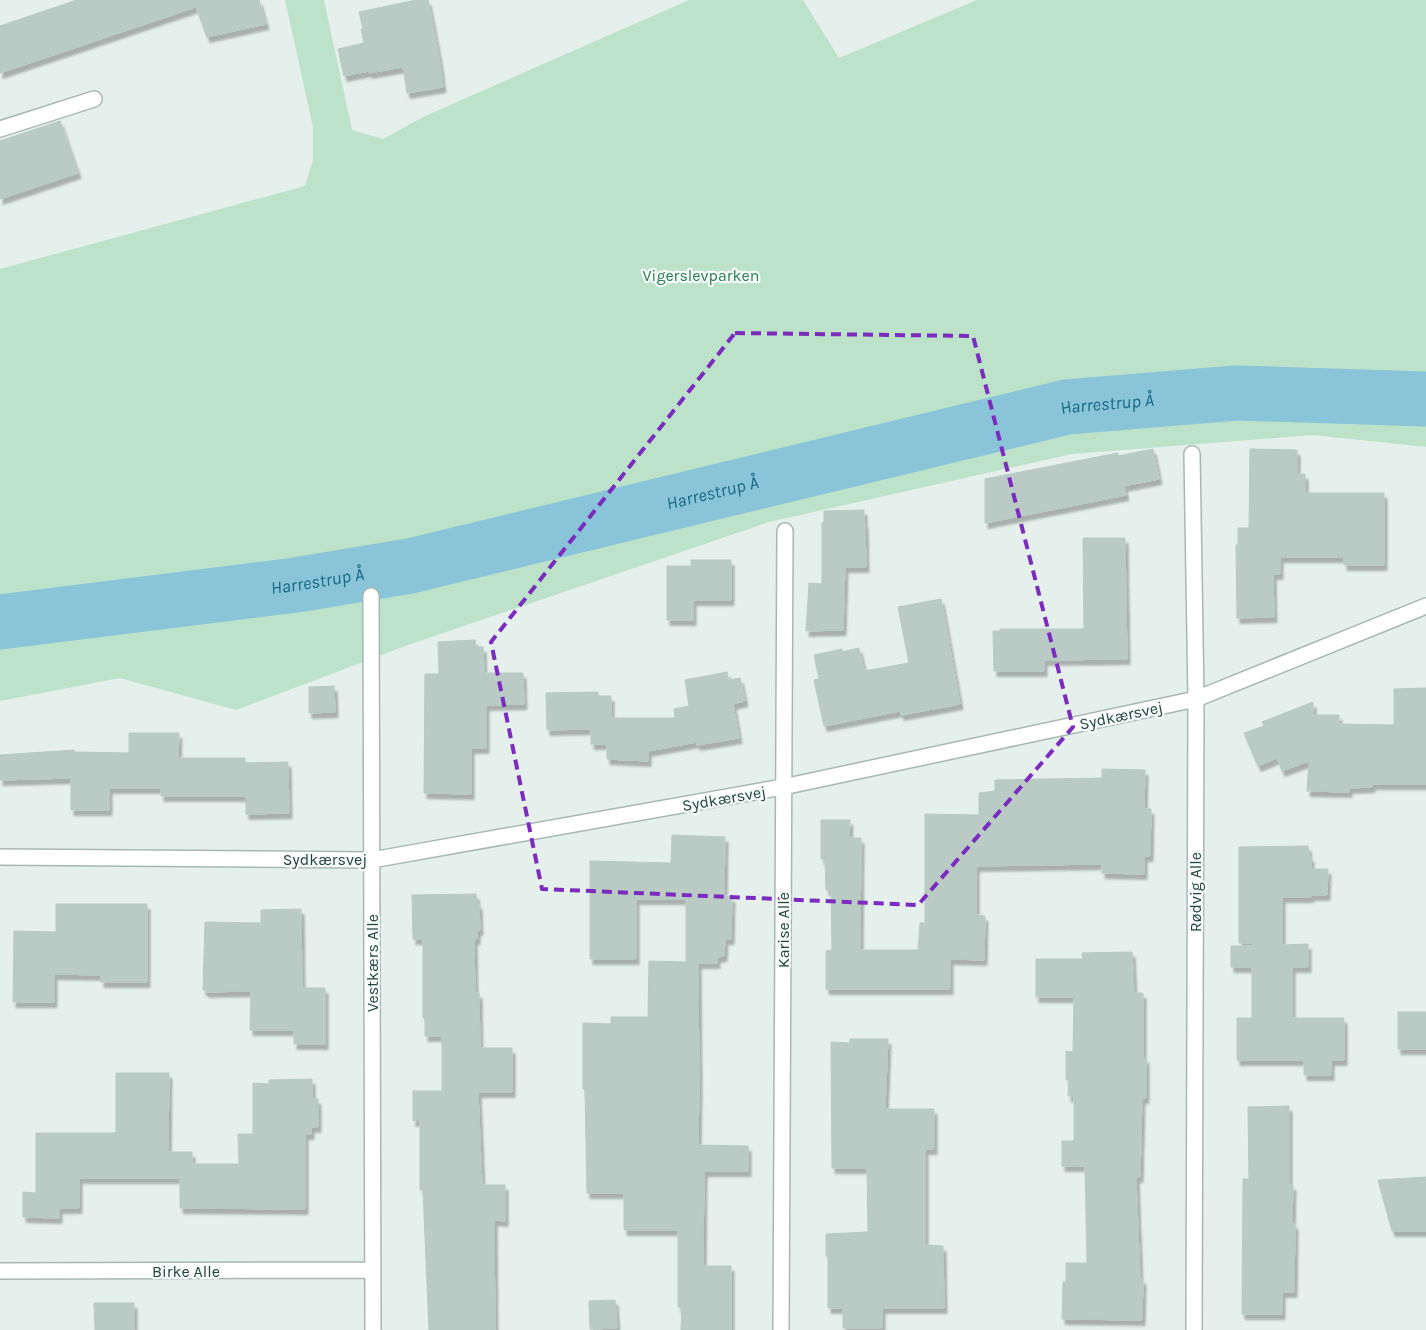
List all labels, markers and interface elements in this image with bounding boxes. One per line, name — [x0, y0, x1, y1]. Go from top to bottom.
park label: Vigerslevparken — [643, 266, 759, 285]
water label: Harrestrup Å — [1058, 389, 1155, 419]
water label: Harrestrup Å — [664, 471, 761, 515]
water label: Harrestrup Å — [269, 563, 366, 599]
street label: Sydkærsvej — [1078, 697, 1164, 734]
street label: Sydkærsvej — [681, 782, 767, 815]
street label: Sydkærsvej — [283, 850, 367, 869]
street label: Rødvig Alle — [1186, 852, 1205, 932]
street label: Karise Alle — [774, 892, 793, 968]
street label: Vestkærs Alle — [363, 914, 382, 1012]
street label: Birke Alle — [152, 1262, 220, 1281]

